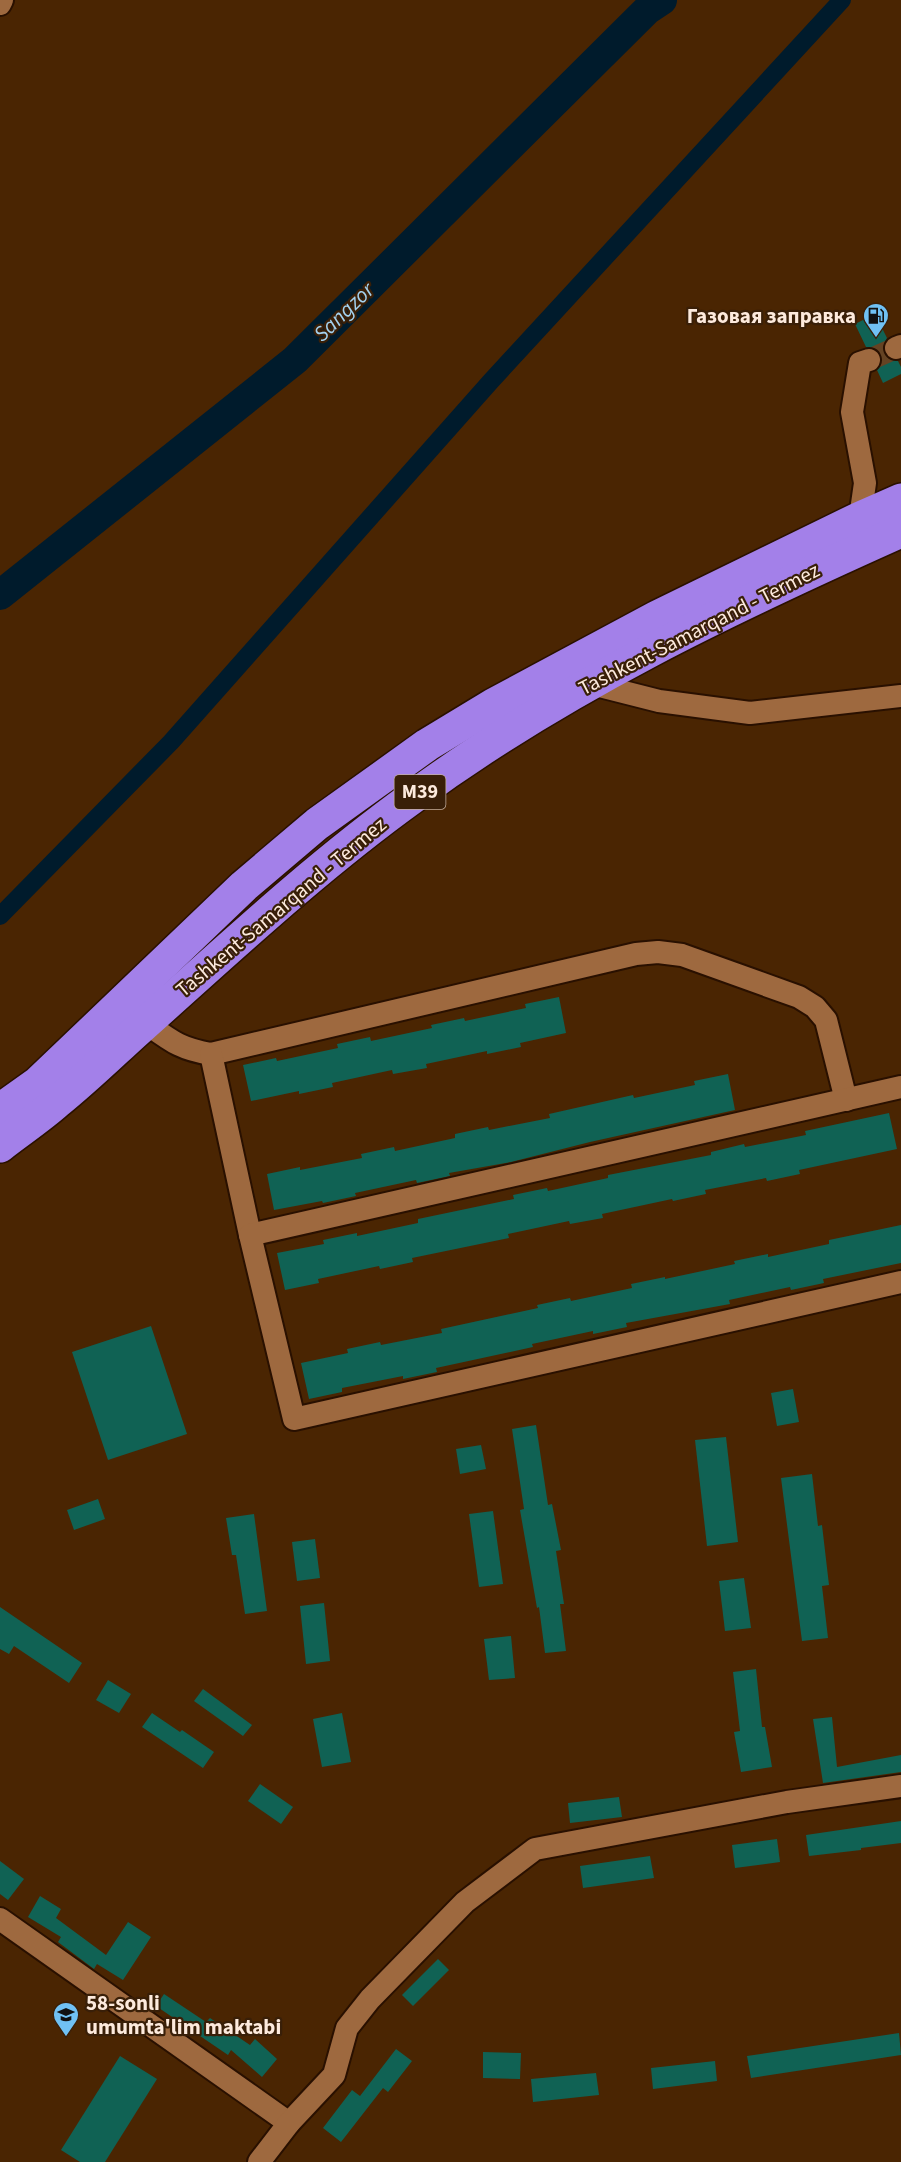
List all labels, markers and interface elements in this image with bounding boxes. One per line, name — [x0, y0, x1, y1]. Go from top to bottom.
water label: Sangzor — [306, 274, 383, 349]
place label: Газовая заправка — [687, 301, 856, 331]
fuel station icon: Газовая заправка — [861, 301, 891, 339]
street label: Tashkent-Samarqand - Termez — [573, 555, 825, 703]
road number: M39 — [394, 775, 446, 809]
street label: Tashkent-Samarqand - Termez — [169, 810, 393, 1004]
place label: 58-sonli umumta'lim maktabi — [86, 1988, 281, 2042]
school or university icon: 58-sonli umumta'lim maktabi — [51, 2000, 81, 2038]

